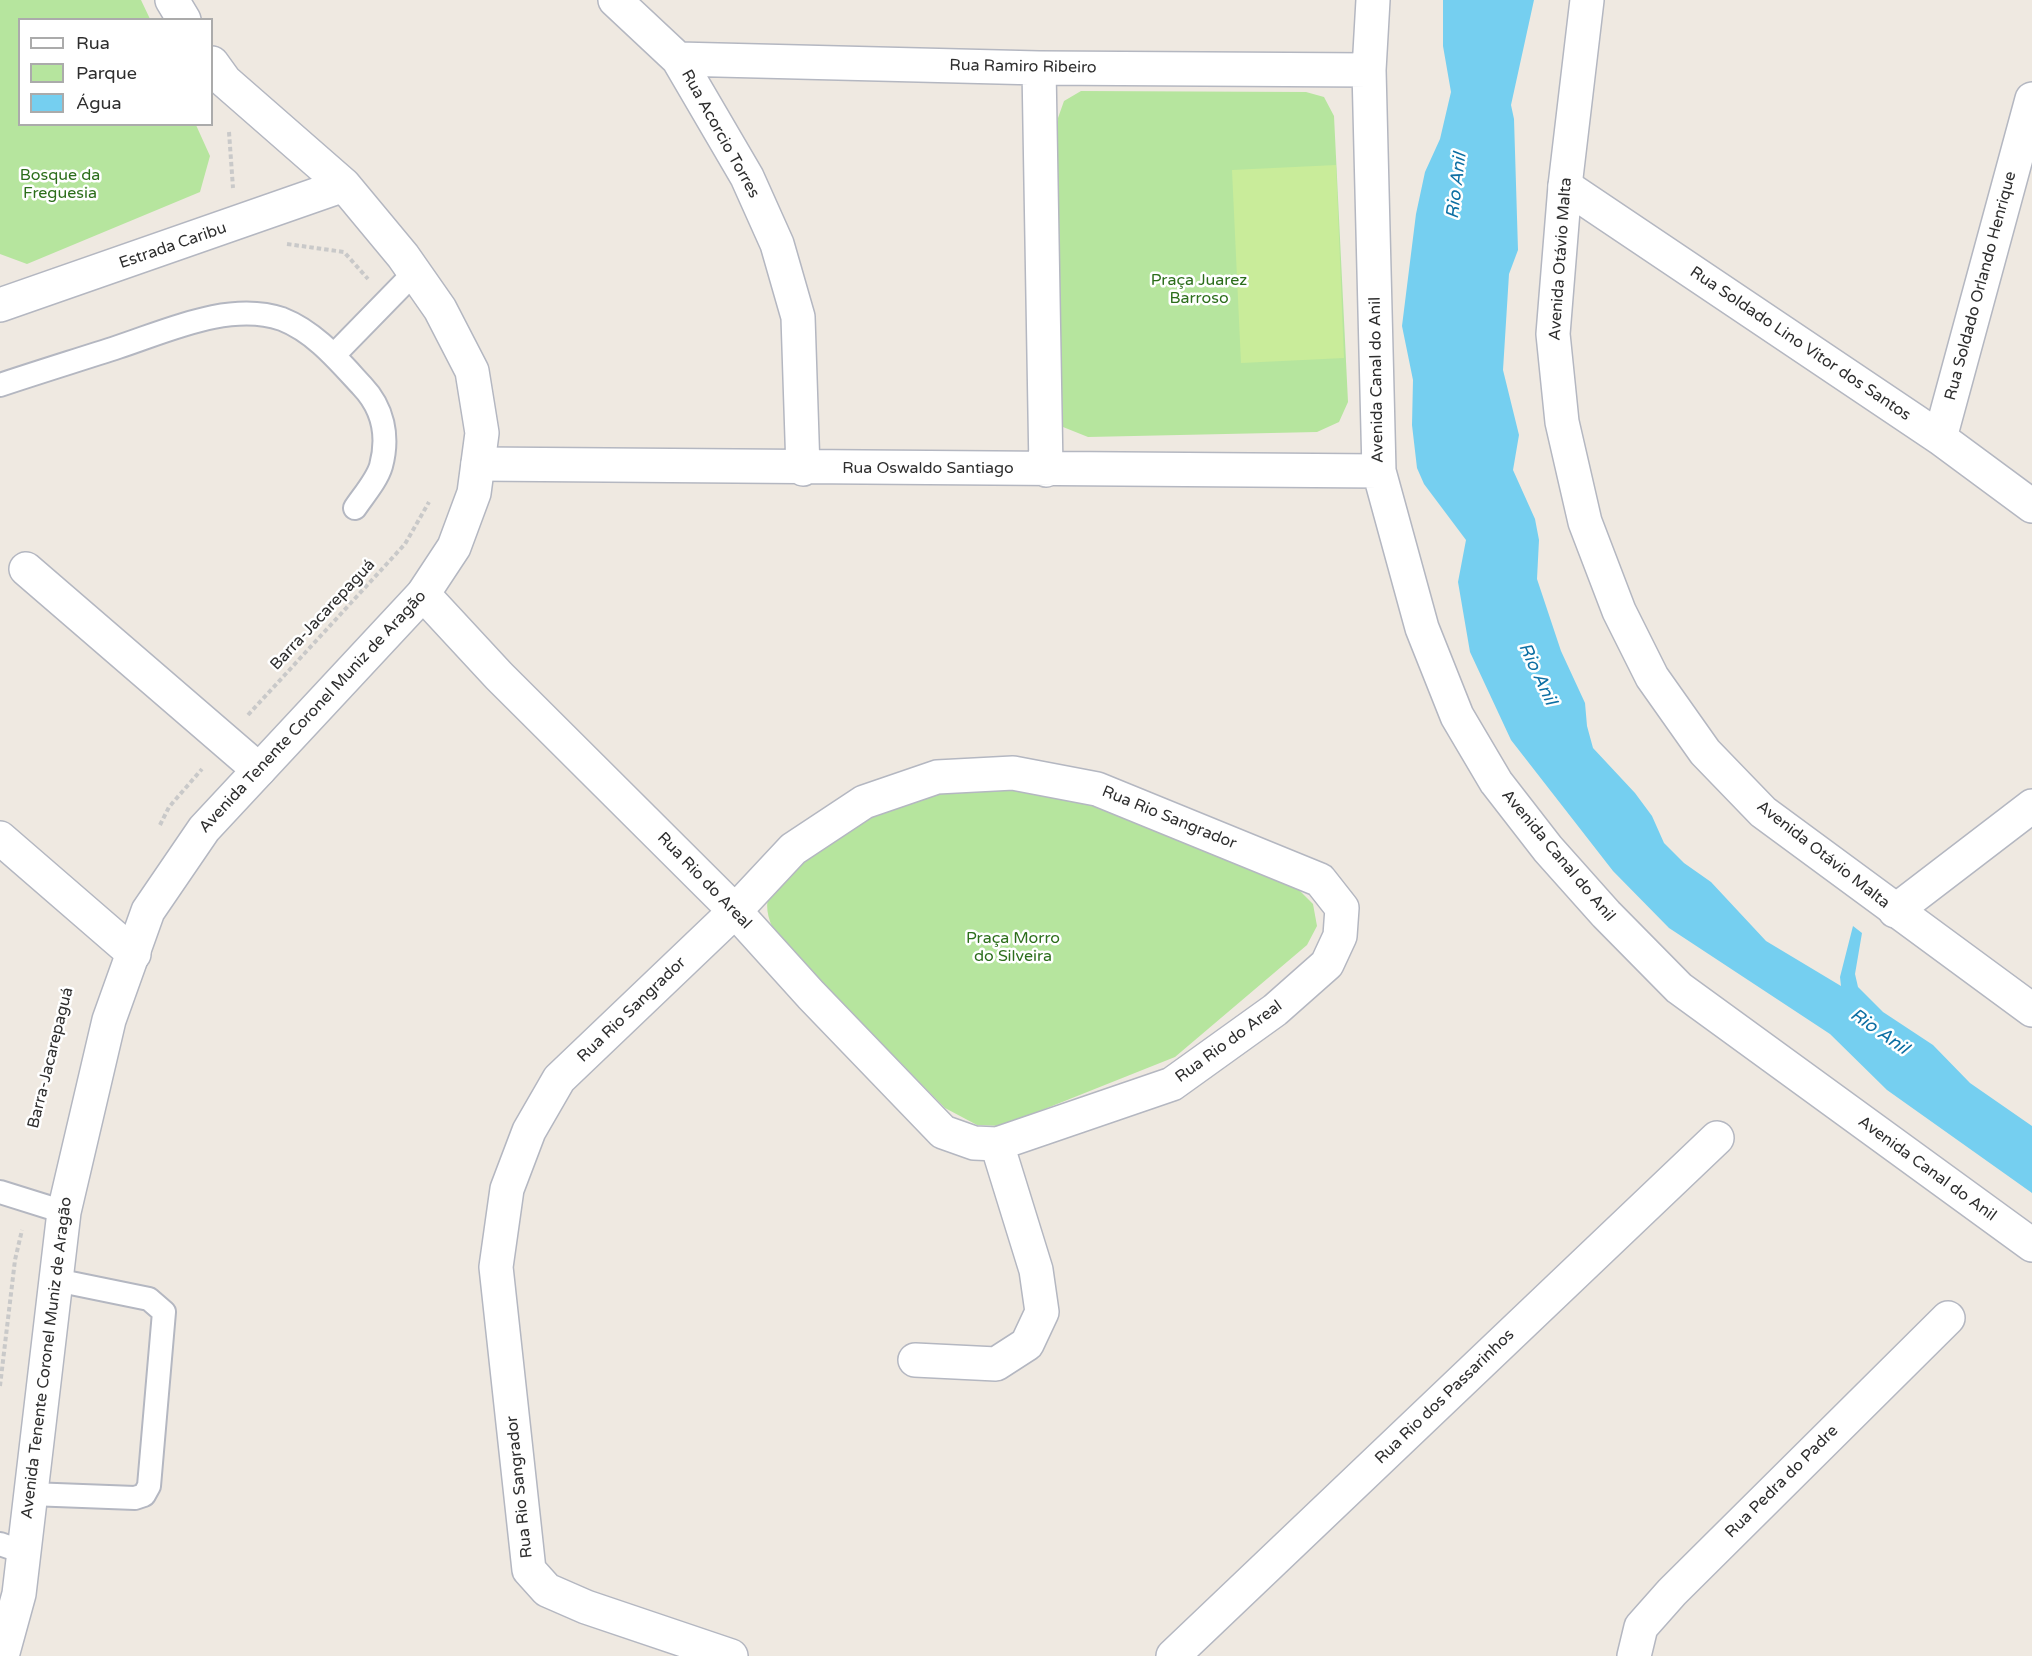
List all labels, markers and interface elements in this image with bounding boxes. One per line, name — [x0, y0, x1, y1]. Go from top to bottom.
legend — [18, 18, 213, 126]
text: Rua — [76, 32, 110, 54]
street label: Rua Ramiro Ribeiro — [949, 56, 1097, 78]
text: Parque — [76, 62, 137, 84]
street label: Rua Acorcio Torres — [677, 66, 763, 202]
text: Água — [76, 92, 122, 114]
water label: Rio Anil — [1442, 152, 1472, 220]
park label: Bosque da Freguesia — [20, 166, 100, 204]
street label: Rua Soldado Orlando Henrique — [1941, 169, 2021, 403]
street label: Avenida Otávio Malta — [1546, 177, 1576, 341]
street label: Estrada Caribu — [117, 219, 229, 273]
street label: Rua Soldado Lino Vitor dos Santos — [1686, 263, 1914, 425]
park label: Praça Juarez Barroso — [1151, 271, 1247, 309]
street label: Avenida Canal do Anil — [1366, 297, 1388, 463]
street label: Rua Oswaldo Santiago — [842, 459, 1014, 479]
street label: Barra-Jacarepaguá — [267, 556, 379, 674]
street label: Avenida Tenente Coronel Muniz de Aragão — [195, 587, 431, 837]
water label: Rio Anil — [1513, 639, 1561, 709]
street label: Rua Rio Sangrador — [1099, 782, 1239, 854]
street label: Avenida Canal do Anil — [1497, 786, 1619, 926]
street label: Avenida Otávio Malta — [1753, 797, 1893, 913]
street label: Rua Rio do Areal — [653, 829, 755, 933]
park label: Praça Morro do Silveira — [966, 929, 1060, 967]
street label: Rua Rio Sangrador — [574, 953, 690, 1067]
street label: Barra-Jacarepaguá — [24, 985, 78, 1131]
street label: Rua Rio do Areal — [1172, 997, 1286, 1087]
water label: Rio Anil — [1846, 1004, 1912, 1060]
street label: Avenida Canal do Anil — [1854, 1112, 2000, 1226]
street label: Avenida Tenente Coronel Muniz de Aragão — [18, 1196, 76, 1520]
street label: Rua Rio dos Passarinhos — [1371, 1326, 1519, 1468]
street label: Rua Rio Sangrador — [503, 1415, 537, 1559]
street label: Rua Pedra do Padre — [1722, 1422, 1842, 1542]

